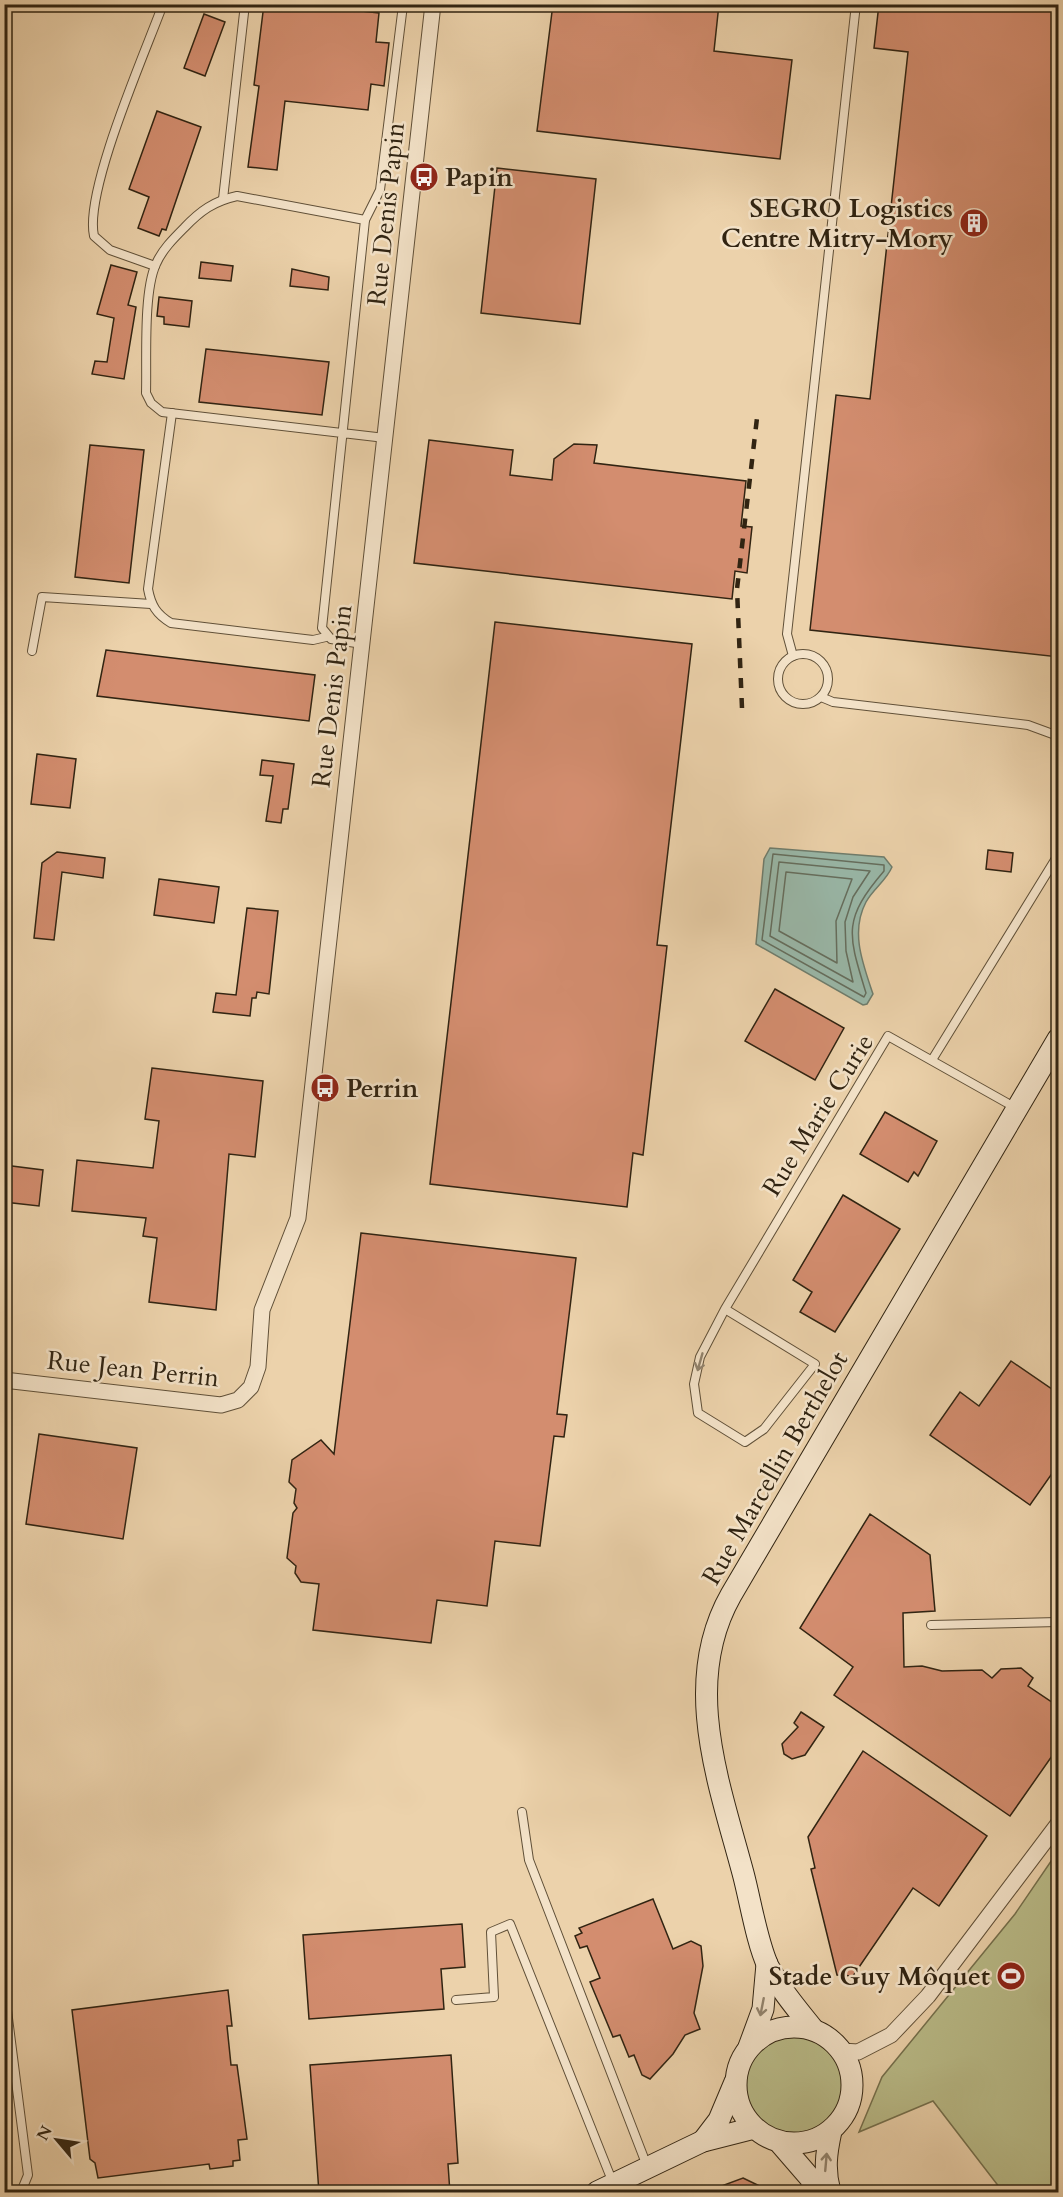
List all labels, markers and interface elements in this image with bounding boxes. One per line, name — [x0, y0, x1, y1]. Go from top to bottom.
street label: Rue Denis Papin — [359, 120, 413, 307]
place label: Papin — [445, 160, 513, 195]
bus stop icon: Papin — [408, 161, 440, 193]
place label: SEGRO Logistics Centre Mitry-Mory — [721, 191, 953, 256]
building icon: SEGRO Logistics Centre Mitry-Mory — [958, 207, 990, 239]
street label: Rue Denis Papin — [303, 602, 361, 790]
street label: Rue Marie Curie — [754, 1027, 882, 1203]
place label: Perrin — [346, 1071, 419, 1106]
bus stop icon: Perrin — [309, 1072, 341, 1104]
street label: Rue Jean Perrin — [45, 1343, 221, 1395]
street label: Rue Marcellin Berthelot — [694, 1345, 856, 1591]
one-way arrow — [694, 1352, 705, 1371]
place label: Stade Guy Môquet — [769, 1959, 990, 1994]
sports icon: Stade Guy Môquet — [995, 1960, 1027, 1992]
one-way arrow — [756, 1997, 767, 2016]
north arrow — [27, 2110, 87, 2170]
text: N — [32, 2122, 58, 2145]
one-way arrow — [821, 2152, 832, 2172]

